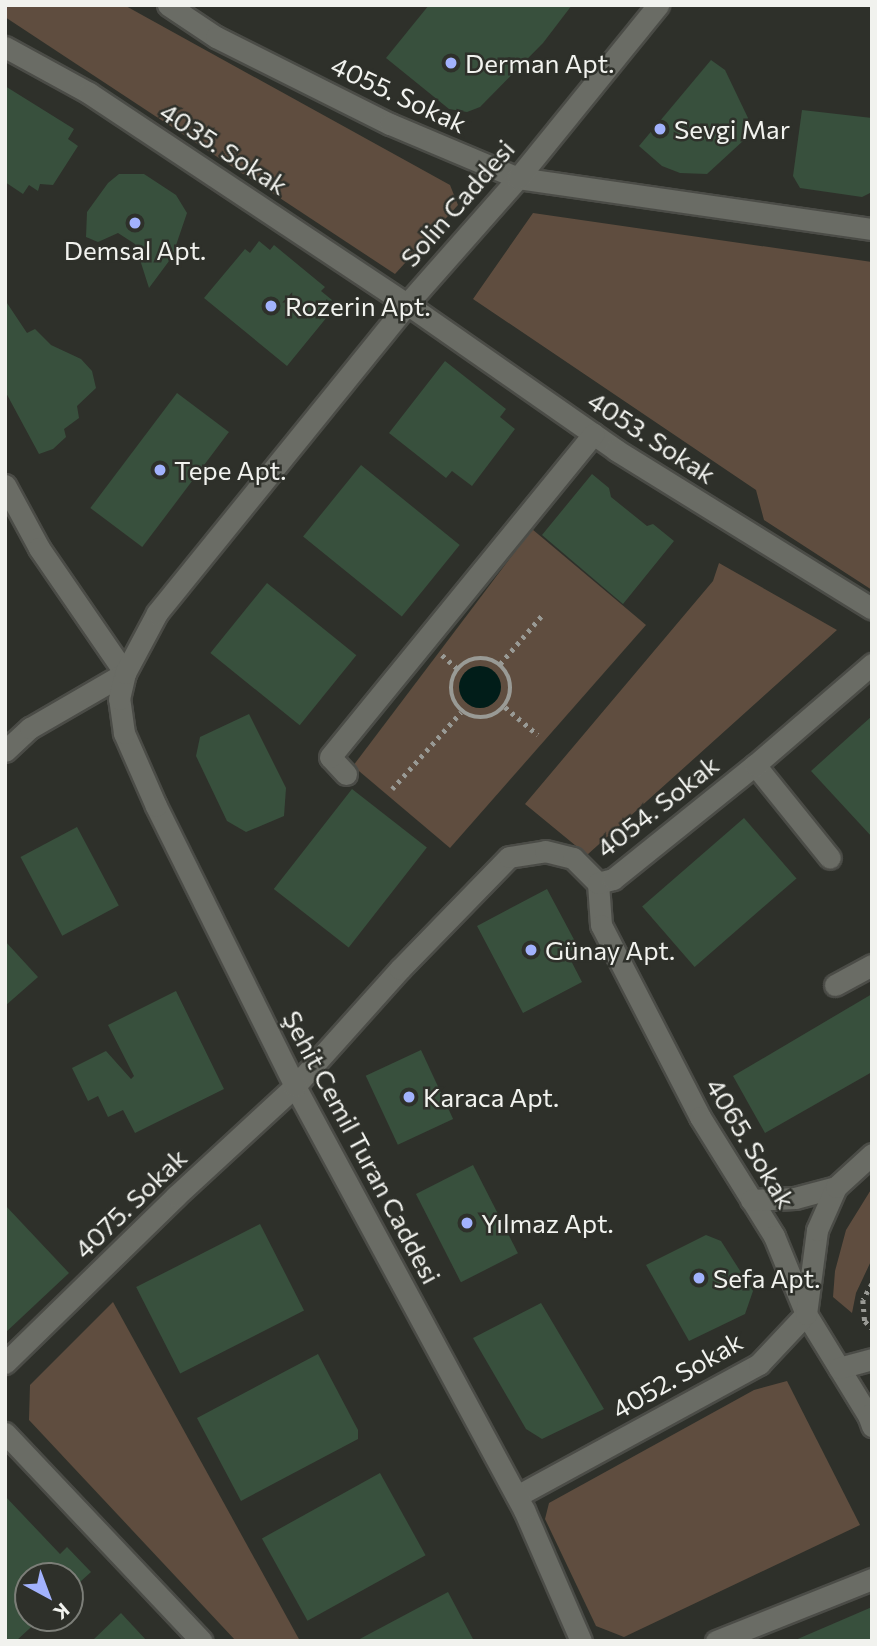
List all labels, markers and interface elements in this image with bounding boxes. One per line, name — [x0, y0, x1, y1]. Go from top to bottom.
place label: Derman Apt. — [465, 47, 614, 79]
street label: 4055. Sokak — [326, 49, 472, 139]
marker: Derman Apt. — [443, 55, 459, 71]
street label: 4035. Sokak — [154, 95, 294, 201]
place label: Sevgi Mar — [674, 113, 790, 145]
marker: Sevgi Mar — [652, 121, 668, 137]
street label: Solin Caddesi — [394, 133, 520, 273]
marker: Demsal Apt. — [127, 215, 143, 231]
place label: Demsal Apt. — [64, 234, 206, 266]
place label: Rozerin Apt. — [285, 290, 431, 322]
marker: Rozerin Apt. — [263, 298, 279, 314]
street label: 4053. Sokak — [582, 384, 722, 490]
place label: Tepe Apt. — [174, 454, 286, 486]
marker: Tepe Apt. — [152, 462, 168, 478]
street label: 4054. Sokak — [590, 749, 724, 863]
place label: Günay Apt. — [545, 934, 675, 966]
marker: Günay Apt. — [523, 942, 539, 958]
street label: Şehit Cemil Turan Caddesi — [277, 1005, 447, 1289]
street label: 4065. Sokak — [700, 1072, 802, 1214]
place label: Karaca Apt. — [423, 1081, 559, 1113]
marker: Karaca Apt. — [401, 1089, 417, 1105]
street label: 4075. Sokak — [67, 1142, 193, 1264]
place label: Yılmaz Apt. — [481, 1207, 614, 1239]
marker: Yılmaz Apt. — [459, 1215, 475, 1231]
place label: Sefa Apt. — [713, 1262, 820, 1294]
marker: Sefa Apt. — [691, 1270, 707, 1286]
street label: 4052. Sokak — [606, 1325, 748, 1425]
north arrow — [14, 1562, 84, 1632]
text: K — [49, 1599, 74, 1625]

